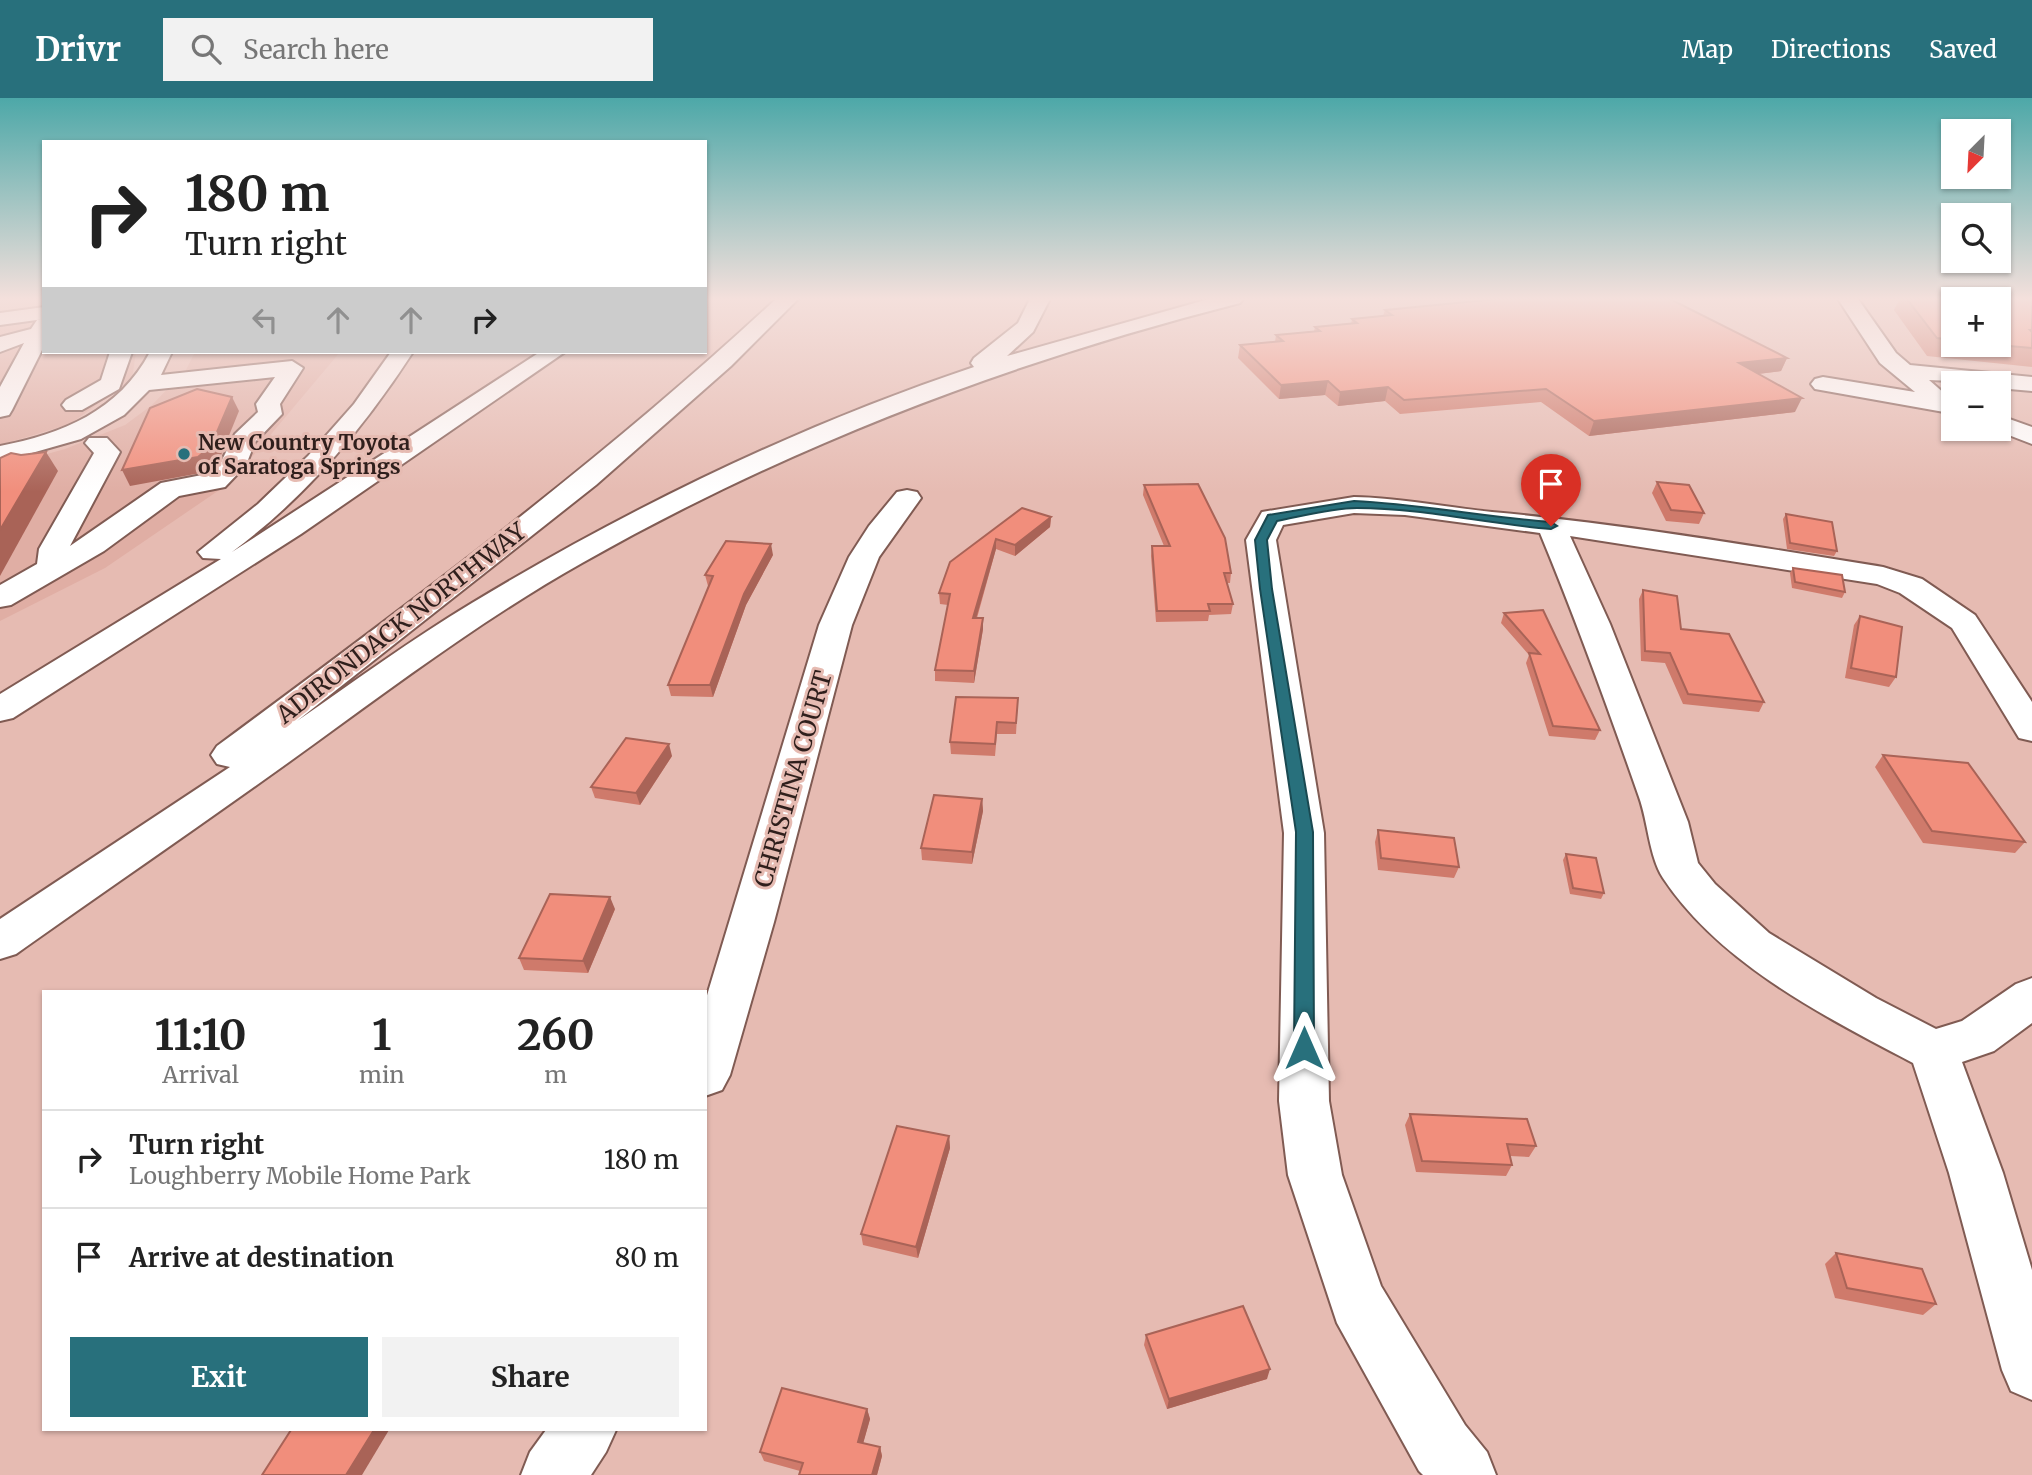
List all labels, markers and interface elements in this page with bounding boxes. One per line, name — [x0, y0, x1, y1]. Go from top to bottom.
search box — [163, 18, 653, 81]
text: Drivr — [35, 29, 121, 70]
icon: search — [187, 30, 225, 68]
text: Search here — [243, 33, 389, 66]
text: Map — [1682, 34, 1733, 65]
text: Directions — [1771, 34, 1891, 65]
text: Saved — [1929, 34, 1997, 65]
north arrow — [1941, 119, 2011, 189]
map controls — [1941, 119, 2011, 441]
text: 180 m — [185, 163, 330, 224]
icon: right — [70, 168, 161, 259]
button: search — [1941, 203, 2011, 273]
text: Turn right — [185, 224, 347, 264]
button: + — [1941, 287, 2011, 357]
icon: left — [246, 301, 284, 339]
icon: ahead — [319, 301, 357, 339]
icon: ahead — [392, 301, 430, 339]
icon: right — [465, 301, 503, 339]
button: − — [1941, 371, 2011, 441]
place label: New Country Toyota of Saratoga Springs — [198, 429, 410, 480]
marker: New Country Toyota of Saratoga Springs — [176, 446, 192, 462]
pin — [1521, 454, 1581, 526]
icon: arrive — [1532, 465, 1570, 503]
street label: ADIRONDACK NORTHWAY — [269, 515, 533, 731]
street label: CHRISTINA COURT — [747, 667, 839, 891]
text: 11:10 — [154, 1009, 247, 1061]
text: 1 — [372, 1009, 392, 1061]
text: 260 — [517, 1009, 595, 1061]
position arrow — [1267, 1011, 1341, 1085]
text: Arrival — [162, 1060, 239, 1089]
text: min — [359, 1060, 405, 1089]
text: m — [544, 1060, 567, 1089]
text: Turn right — [129, 1128, 264, 1161]
icon: right — [70, 1140, 108, 1178]
text: 180 m — [604, 1143, 679, 1176]
text: Loughberry Mobile Home Park — [129, 1161, 471, 1190]
icon: arrive — [70, 1238, 108, 1276]
text: Arrive at destination — [129, 1241, 394, 1274]
text: 80 m — [615, 1241, 679, 1274]
button: Exit — [70, 1337, 368, 1417]
button: Share — [382, 1337, 679, 1417]

